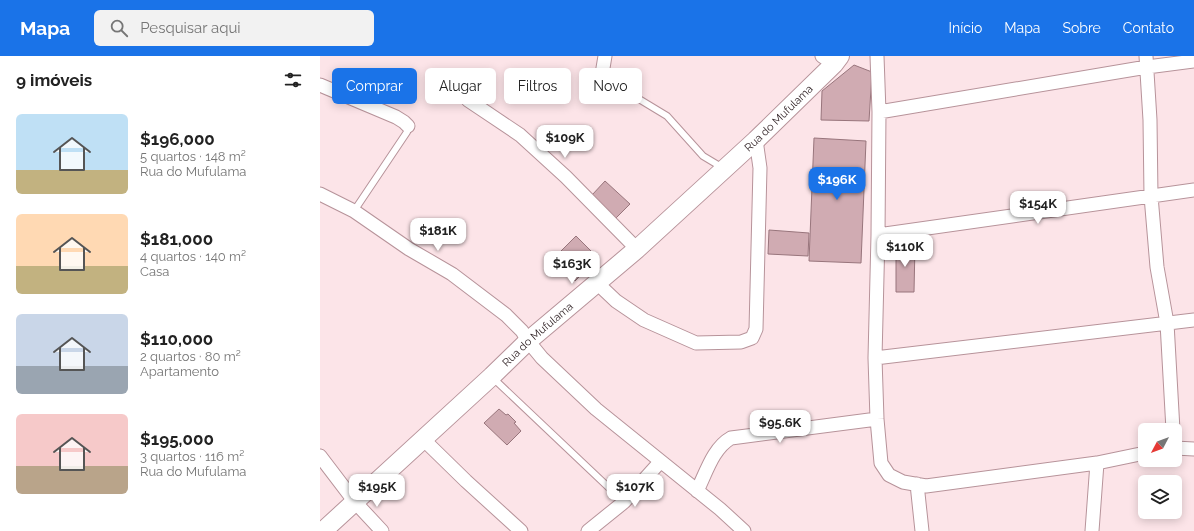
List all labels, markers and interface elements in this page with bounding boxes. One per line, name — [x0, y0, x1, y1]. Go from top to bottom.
search box — [94, 10, 374, 46]
text: Mapa — [20, 17, 70, 39]
icon: search — [108, 17, 130, 39]
text: Pesquisar aqui — [140, 19, 241, 37]
text: Início — [949, 20, 982, 36]
text: Mapa — [1004, 20, 1040, 36]
text: Sobre — [1062, 20, 1101, 36]
text: Contato — [1123, 20, 1174, 36]
chip: Comprar — [332, 68, 417, 104]
chip: Alugar — [425, 68, 496, 104]
chip: Filtros — [504, 68, 571, 104]
chip: Novo — [579, 68, 642, 104]
icon: filters — [282, 69, 304, 91]
text: 9 imóveis — [16, 70, 92, 90]
street label: Rua do Mufulama — [742, 82, 815, 154]
pin: $109K — [537, 125, 593, 159]
text: $196,000 — [140, 129, 215, 149]
icon: home — [48, 130, 96, 178]
text: $109K — [545, 130, 585, 145]
text: 5 quartos · 148 m² — [140, 149, 246, 164]
text: Rua do Mufulama — [140, 164, 246, 179]
pin: $196K — [809, 167, 865, 201]
text: $196K — [818, 172, 856, 187]
pin: $154K — [1010, 191, 1066, 225]
text: $154K — [1019, 196, 1057, 211]
pin: $181K — [410, 218, 466, 252]
text: $181K — [419, 223, 457, 238]
text: $181,000 — [140, 229, 213, 249]
icon: home — [48, 230, 96, 278]
pin: $110K — [877, 234, 933, 268]
text: $110K — [886, 239, 924, 254]
text: 4 quartos · 140 m² — [140, 249, 246, 264]
pin: $163K — [544, 251, 600, 285]
text: $163K — [553, 256, 591, 271]
text: Casa — [140, 264, 169, 279]
street label: Rua do Mufulama — [499, 300, 575, 369]
text: $110,000 — [140, 329, 213, 349]
icon: home — [48, 330, 96, 378]
text: 2 quartos · 80 m² — [140, 349, 241, 364]
text: Apartamento — [140, 364, 219, 379]
pin: $95.6K — [747, 410, 813, 444]
text: $95.6K — [759, 415, 801, 430]
north arrow — [1138, 423, 1182, 467]
map controls — [1138, 423, 1182, 519]
text: $195,000 — [140, 429, 214, 449]
icon: home — [48, 430, 96, 478]
text: 3 quartos · 116 m² — [140, 449, 244, 464]
text: Rua do Mufulama — [140, 464, 246, 479]
pin: $195K — [349, 474, 405, 508]
pin: $107K — [607, 474, 663, 508]
button: layers — [1138, 475, 1182, 519]
text: $195K — [358, 479, 396, 494]
text: $107K — [616, 479, 654, 494]

